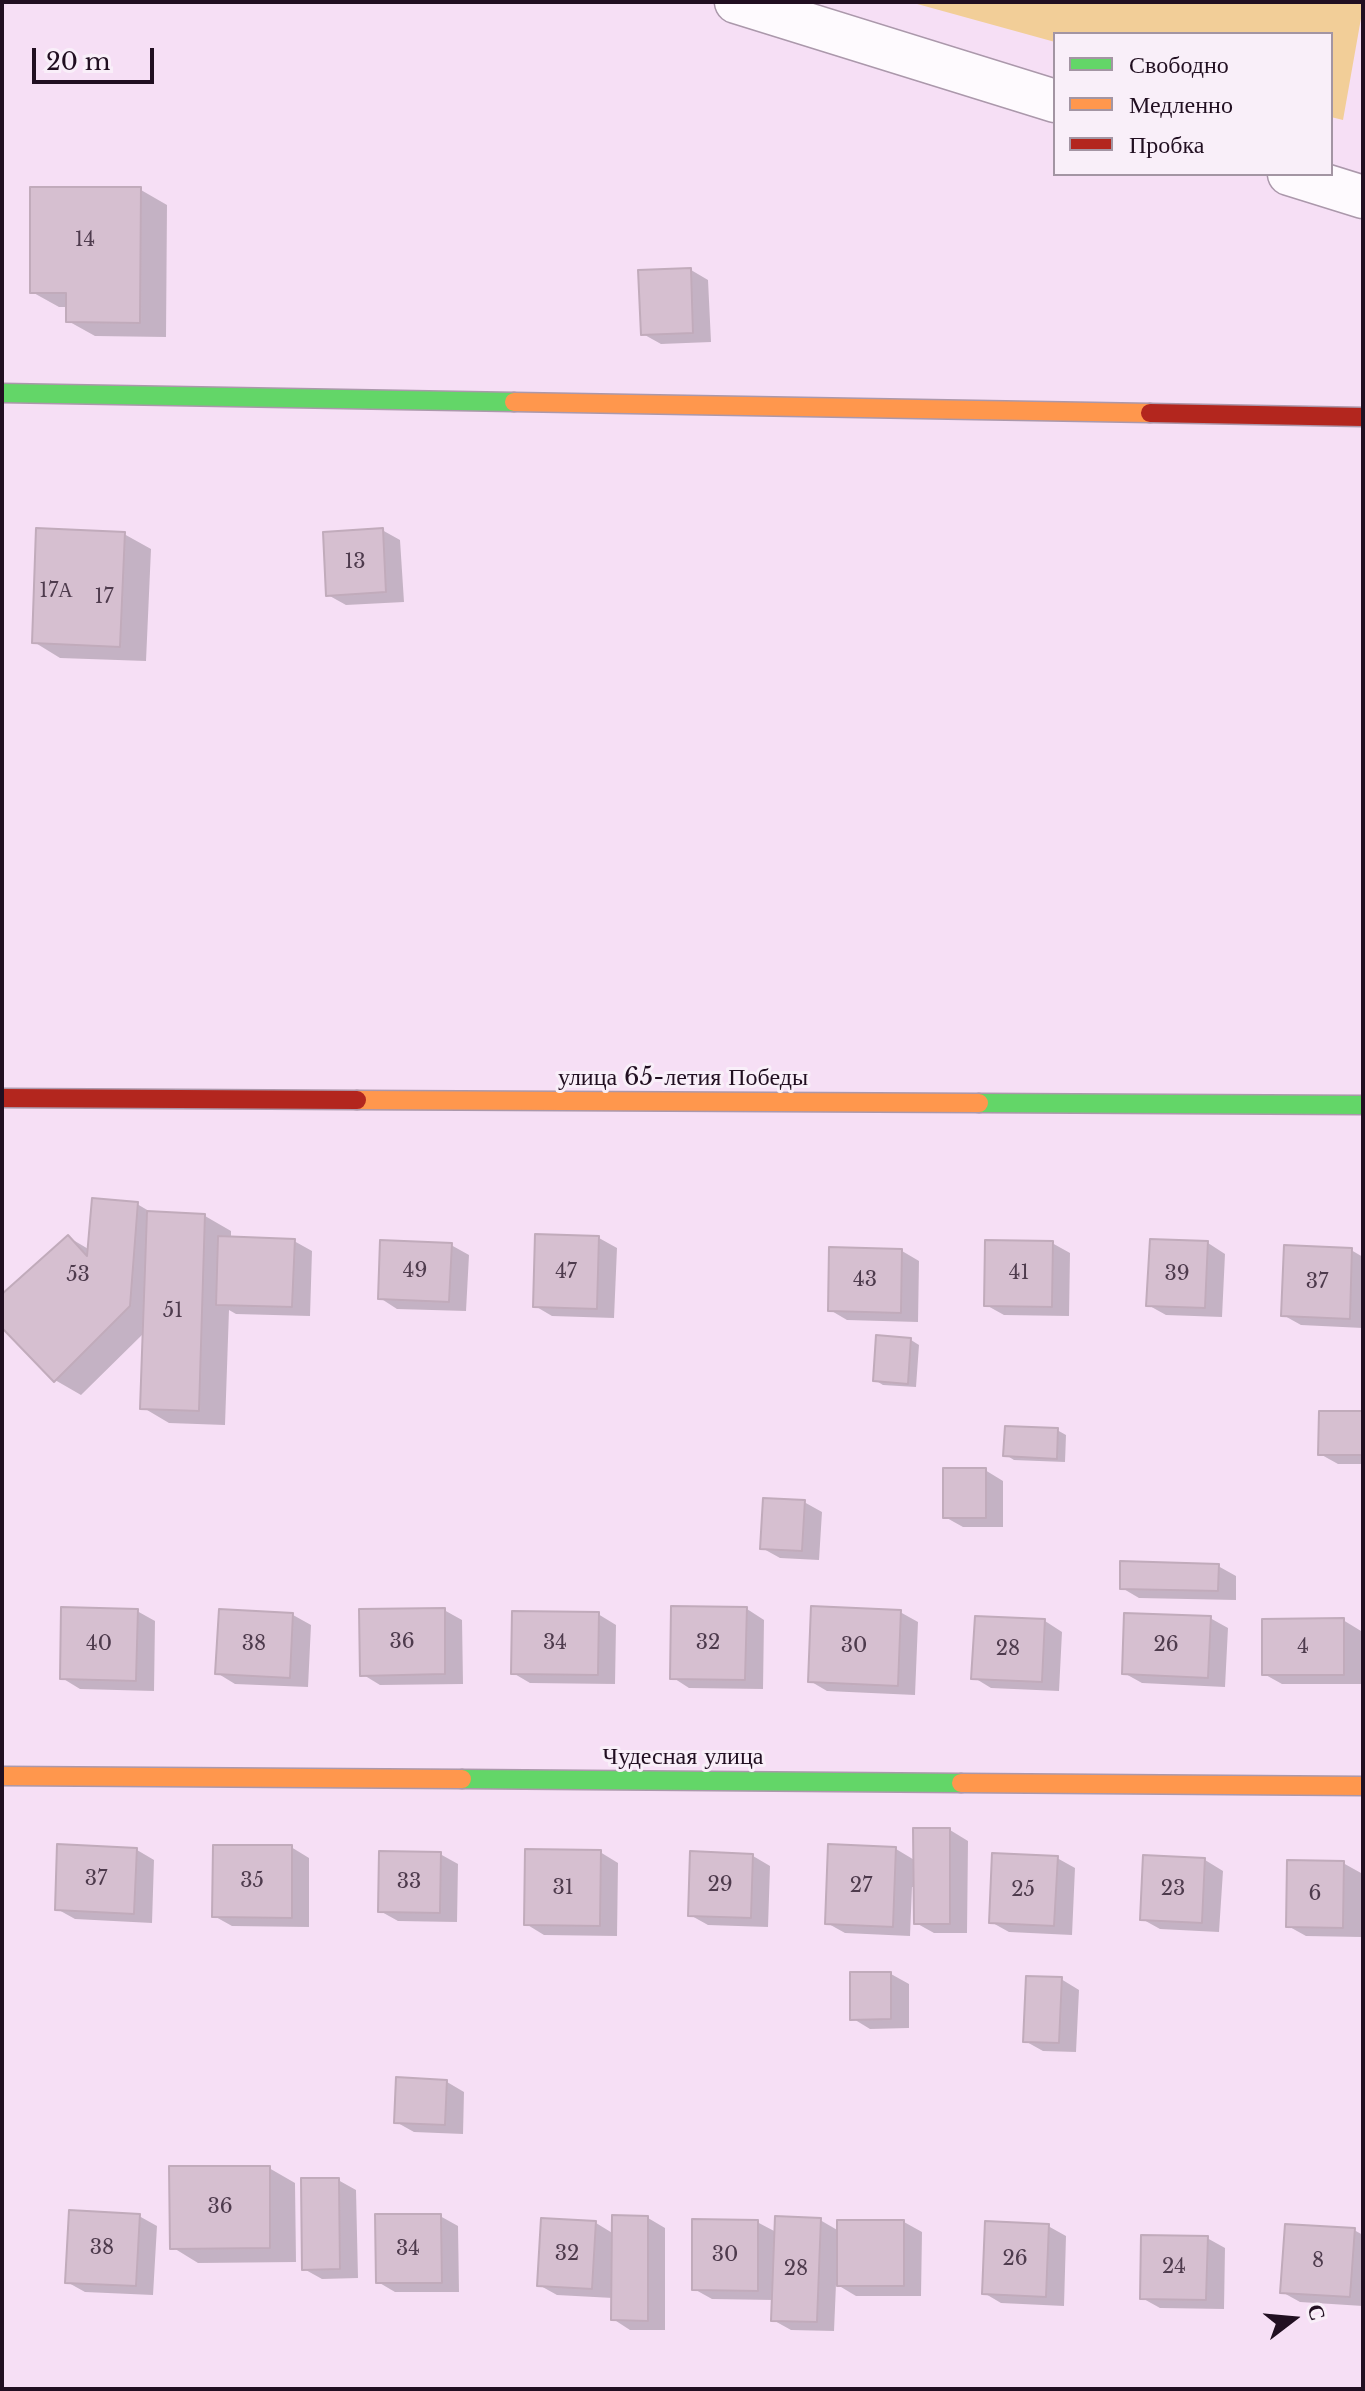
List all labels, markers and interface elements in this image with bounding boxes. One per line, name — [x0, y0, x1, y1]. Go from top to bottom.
scale bar — [36, 32, 158, 82]
legend — [1053, 32, 1333, 176]
text: 20 m — [46, 47, 111, 76]
text: Свободно — [1129, 50, 1229, 79]
text: Медленно — [1129, 90, 1233, 119]
text: Пробка — [1129, 130, 1205, 159]
house number: 14 — [75, 228, 95, 252]
house number: 13 — [344, 550, 366, 574]
house number: 17А — [39, 579, 73, 603]
house number: 17 — [95, 585, 113, 609]
street label: улица 65-летия Победы — [558, 1064, 808, 1092]
house number: 49 — [403, 1259, 427, 1283]
house number: 47 — [555, 1260, 577, 1284]
house number: 41 — [1009, 1261, 1029, 1285]
house number: 39 — [1164, 1262, 1190, 1286]
house number: 53 — [66, 1263, 90, 1287]
house number: 43 — [853, 1268, 877, 1292]
house number: 37 — [1306, 1270, 1328, 1294]
house number: 51 — [163, 1299, 183, 1323]
house number: 36 — [389, 1630, 415, 1654]
house number: 34 — [543, 1631, 567, 1655]
house number: 32 — [696, 1631, 720, 1655]
house number: 40 — [86, 1632, 112, 1656]
house number: 38 — [242, 1632, 266, 1656]
house number: 26 — [1153, 1633, 1179, 1657]
house number: 30 — [841, 1634, 867, 1658]
house number: 4 — [1297, 1635, 1309, 1659]
house number: 28 — [996, 1637, 1020, 1661]
street label: Чудесная улица — [603, 1743, 763, 1771]
house number: 37 — [85, 1867, 107, 1891]
house number: 35 — [240, 1869, 264, 1893]
house number: 33 — [397, 1870, 421, 1894]
house number: 29 — [707, 1873, 733, 1897]
house number: 27 — [850, 1874, 872, 1898]
house number: 31 — [552, 1876, 574, 1900]
house number: 23 — [1161, 1877, 1185, 1901]
house number: 25 — [1011, 1878, 1035, 1902]
house number: 6 — [1309, 1882, 1321, 1906]
house number: 36 — [207, 2195, 233, 2219]
house number: 38 — [90, 2236, 114, 2260]
house number: 34 — [396, 2237, 420, 2261]
house number: 32 — [555, 2242, 579, 2266]
house number: 30 — [712, 2243, 738, 2267]
house number: 26 — [1002, 2247, 1028, 2271]
house number: 8 — [1312, 2249, 1324, 2273]
house number: 24 — [1162, 2255, 1186, 2279]
house number: 28 — [784, 2257, 808, 2281]
north arrow — [1253, 2279, 1333, 2359]
text: С — [1301, 2301, 1332, 2324]

